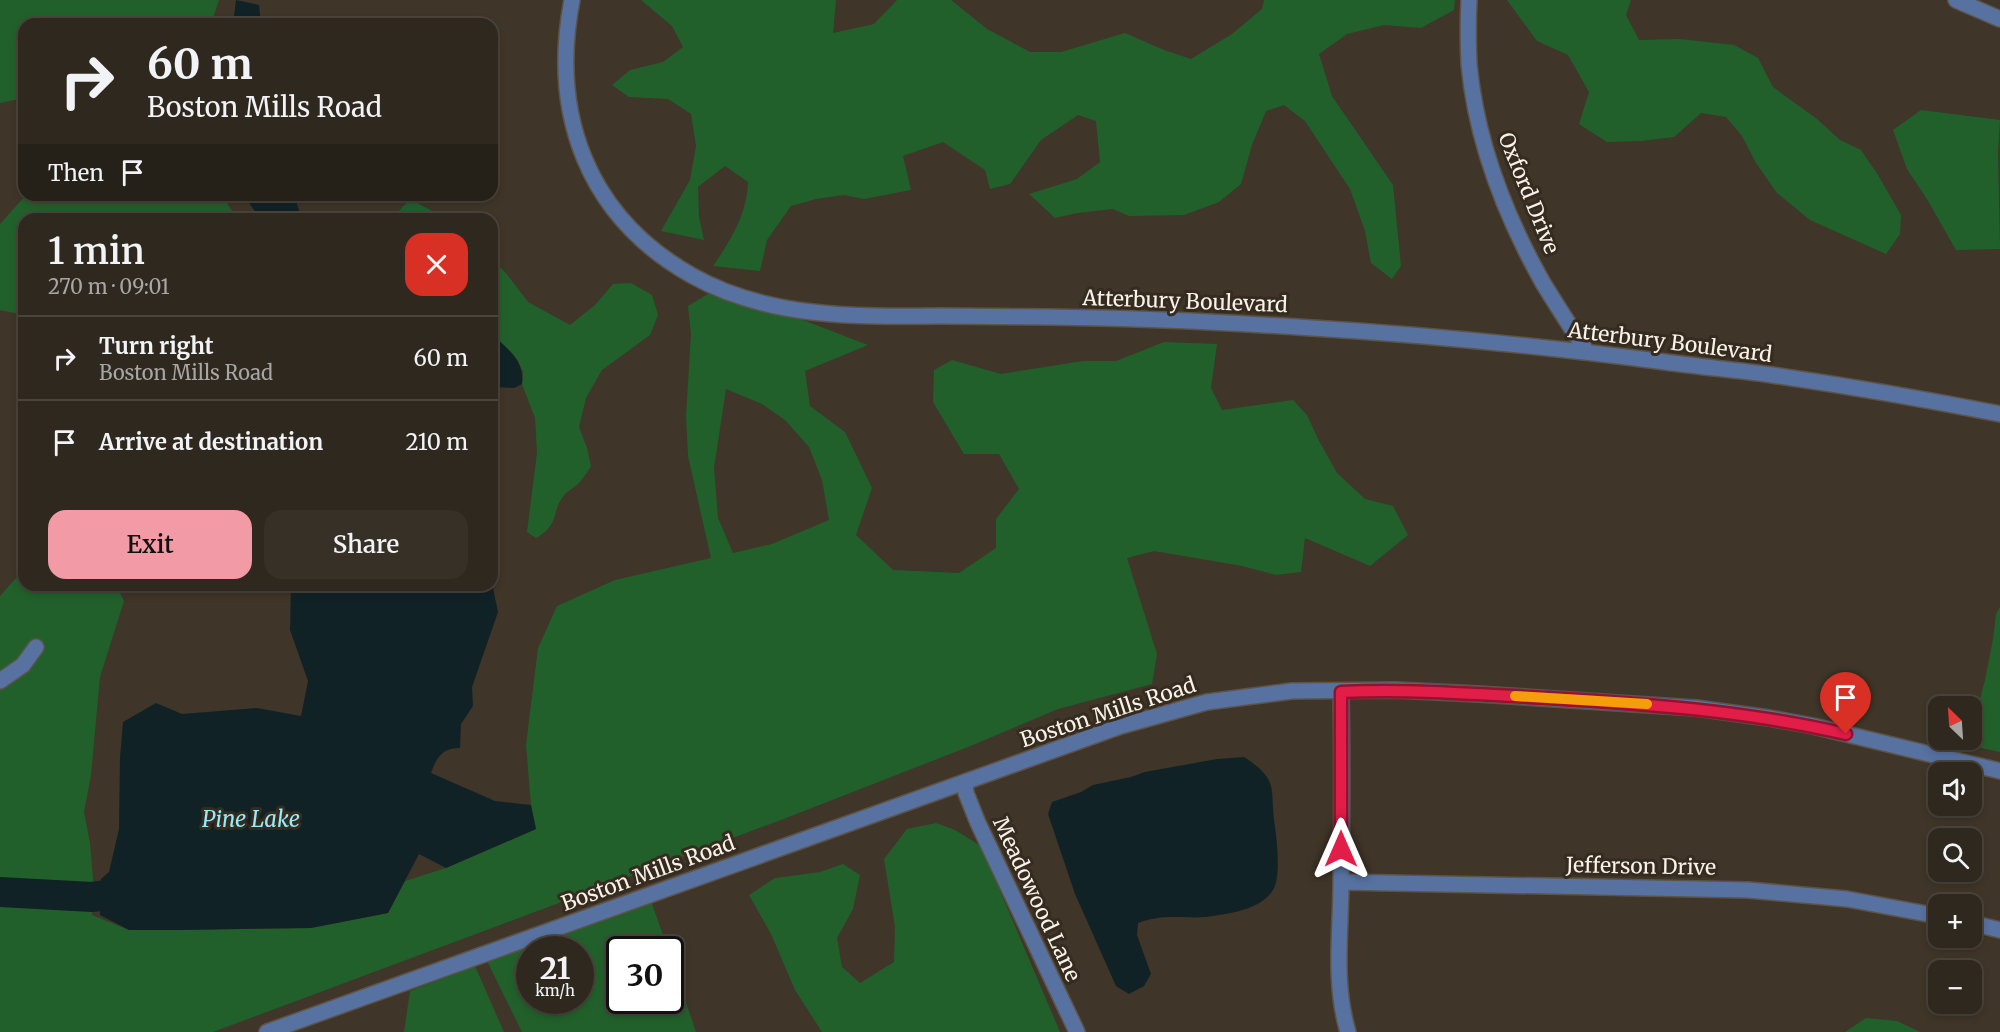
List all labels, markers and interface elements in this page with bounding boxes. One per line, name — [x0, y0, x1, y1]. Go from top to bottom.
text: 60 m — [147, 38, 253, 90]
icon: right — [48, 42, 126, 120]
text: Boston Mills Road — [147, 90, 382, 124]
street label: Oxford Drive — [1492, 128, 1566, 258]
icon: arrive — [116, 156, 149, 189]
text: Then — [48, 159, 104, 187]
text: 1 min — [48, 229, 145, 274]
button: close — [405, 233, 468, 296]
text: 270 m · 09:01 — [48, 274, 170, 299]
street label: Atterbury Boulevard — [1081, 284, 1288, 318]
street label: Atterbury Boulevard — [1565, 316, 1774, 368]
text: Turn right — [99, 332, 213, 360]
icon: right — [48, 342, 81, 375]
text: 60 m — [414, 344, 468, 372]
text: Boston Mills Road — [99, 360, 273, 385]
icon: arrive — [48, 426, 81, 459]
text: Arrive at destination — [99, 428, 323, 456]
text: 210 m — [405, 428, 468, 456]
button: Exit — [48, 510, 252, 579]
button: Share — [264, 510, 468, 579]
street label: Boston Mills Road — [1017, 671, 1199, 753]
pin — [1820, 672, 1871, 734]
icon: arrive — [1829, 681, 1862, 714]
north arrow — [1928, 696, 1982, 750]
map controls — [1928, 696, 1982, 1014]
button: sound — [1928, 762, 1982, 816]
water label: Pine Lake — [202, 805, 300, 833]
street label: Meadowood Lane — [987, 812, 1087, 986]
position arrow — [1309, 817, 1373, 881]
button: search — [1928, 828, 1982, 882]
street label: Boston Mills Road — [557, 829, 739, 917]
street label: Jefferson Drive — [1565, 851, 1716, 881]
button: + — [1928, 894, 1982, 948]
speed limit sign: 30 — [606, 936, 684, 1014]
text: 21 — [540, 949, 570, 987]
button: − — [1928, 960, 1982, 1014]
text: km/h — [535, 981, 575, 1000]

